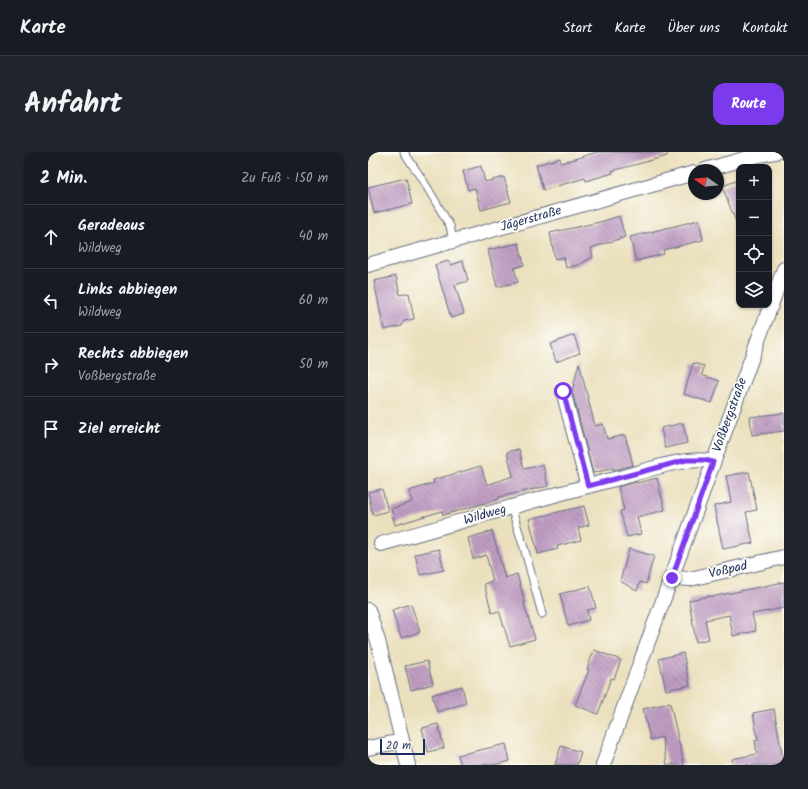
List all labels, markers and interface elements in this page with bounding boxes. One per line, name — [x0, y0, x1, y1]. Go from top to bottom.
text: Karte — [20, 13, 66, 43]
text: Start — [563, 17, 592, 39]
text: Karte — [614, 17, 646, 39]
text: Über uns — [668, 17, 720, 39]
text: Kontakt — [742, 17, 788, 39]
text: Anfahrt — [24, 82, 122, 127]
button: Route — [713, 83, 784, 125]
north arrow — [688, 164, 724, 200]
map controls — [736, 164, 772, 308]
button: + — [736, 164, 772, 200]
text: 2 Min. — [40, 165, 87, 192]
text: Zu Fuß · 150 m — [241, 168, 328, 189]
street label: Jägerstraße — [498, 200, 564, 238]
button: − — [736, 200, 772, 236]
text: Geradeaus — [78, 214, 145, 238]
icon: ahead — [40, 226, 62, 248]
text: 40 m — [299, 226, 328, 247]
button: locate — [736, 236, 772, 272]
text: Wildweg — [78, 238, 122, 259]
button: layers — [736, 272, 772, 308]
text: Links abbiegen — [78, 278, 177, 302]
icon: left — [40, 290, 62, 312]
text: 60 m — [299, 290, 328, 311]
text: Wildweg — [78, 302, 122, 323]
text: Rechts abbiegen — [78, 342, 188, 366]
icon: right — [40, 354, 62, 376]
text: 50 m — [299, 354, 328, 375]
text: Voßbergstraße — [78, 366, 156, 387]
street label: Voßbergstraße — [707, 375, 753, 455]
route start — [554, 382, 572, 400]
text: Ziel erreicht — [78, 417, 161, 441]
icon: arrive — [40, 418, 62, 440]
street label: Wildweg — [461, 499, 509, 531]
street label: Voßpad — [707, 555, 750, 585]
route end — [663, 569, 681, 587]
scale bar — [380, 737, 425, 756]
text: 20 m — [386, 737, 411, 755]

